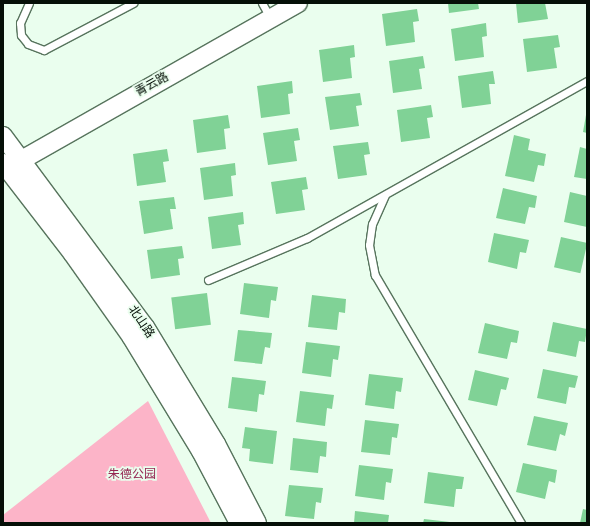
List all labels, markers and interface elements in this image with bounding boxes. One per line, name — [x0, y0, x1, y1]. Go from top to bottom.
street label: 青云路 — [133, 70, 171, 100]
street label: 北山路 — [125, 303, 157, 341]
park label: 朱德公园 — [108, 468, 156, 482]

